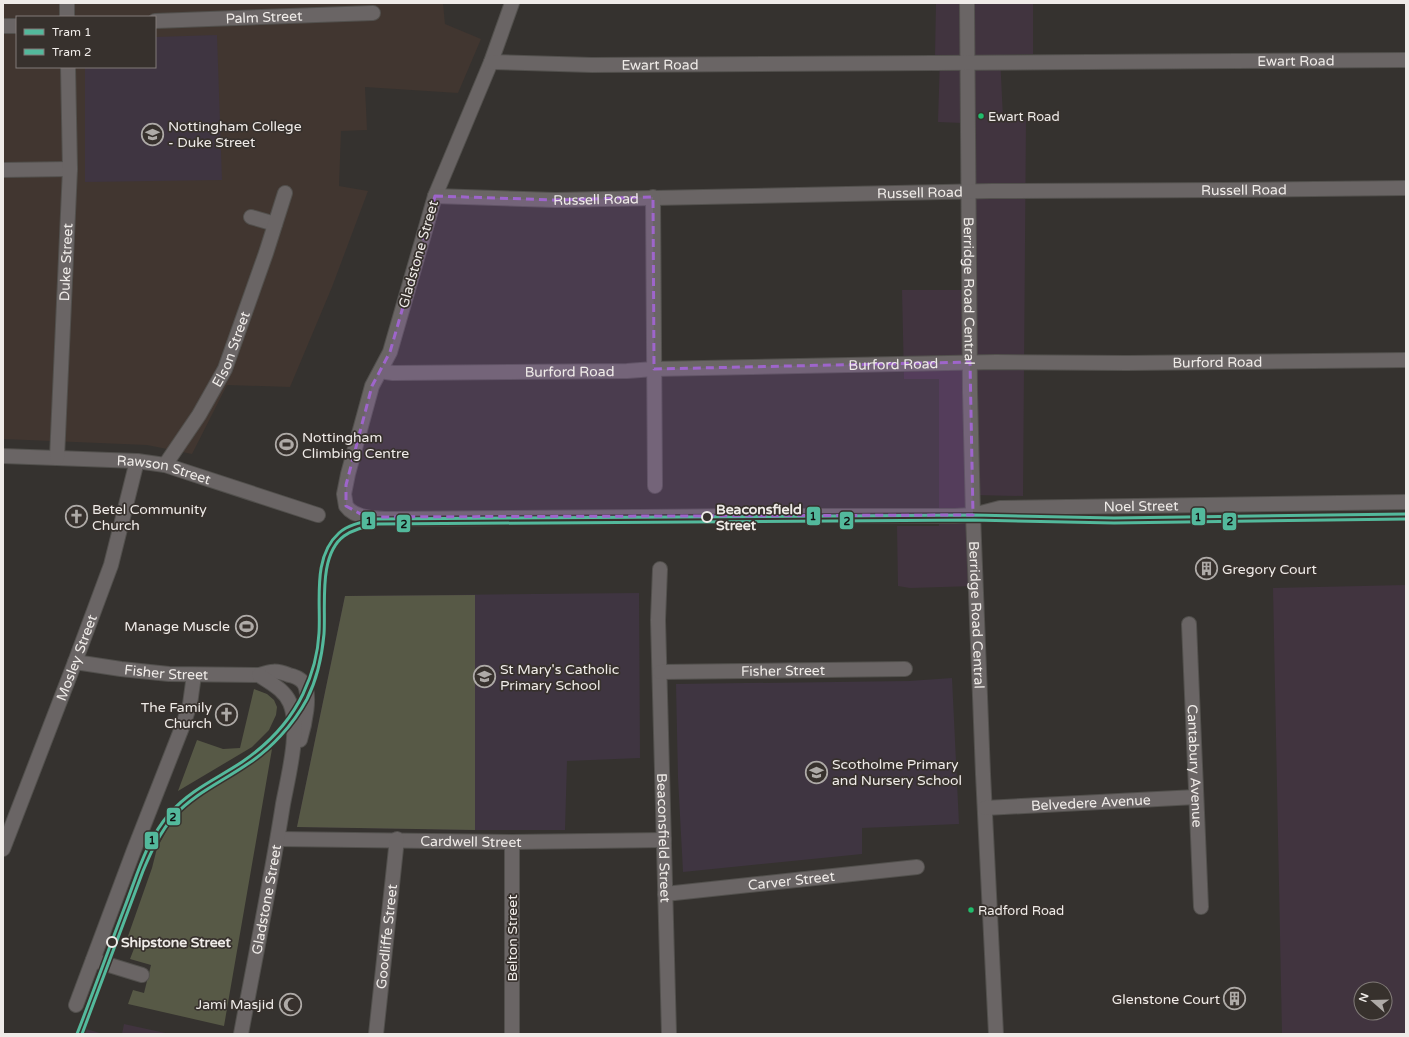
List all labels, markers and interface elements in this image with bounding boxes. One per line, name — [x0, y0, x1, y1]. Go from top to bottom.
street label: Palm Street — [225, 8, 303, 27]
legend — [16, 16, 156, 68]
text: Tram 1 — [52, 25, 92, 39]
text: Tram 2 — [52, 45, 92, 59]
street label: Ewart Road — [1257, 52, 1335, 70]
street label: Ewart Road — [621, 56, 699, 74]
place label: Ewart Road — [988, 109, 1060, 125]
marker: Ewart Road — [976, 111, 986, 121]
place label: Nottingham College - Duke Street — [168, 118, 302, 151]
school or university icon: Nottingham College - Duke Street — [140, 121, 166, 147]
street label: Russell Road — [1201, 181, 1287, 199]
street label: Russell Road — [877, 184, 963, 202]
street label: Russell Road — [553, 190, 639, 209]
street label: Gladstone Street — [395, 198, 442, 310]
street label: Berridge Road Central — [960, 217, 978, 365]
street label: Duke Street — [56, 222, 77, 302]
street label: Elson Street — [209, 309, 254, 390]
street label: Burford Road — [1172, 354, 1262, 372]
street label: Burford Road — [848, 355, 938, 374]
street label: Burford Road — [525, 363, 615, 381]
place label: Nottingham Climbing Centre — [302, 429, 409, 462]
sports icon: Nottingham Climbing Centre — [273, 432, 299, 458]
street label: Rawson Street — [116, 452, 214, 489]
street label: Noel Street — [1104, 497, 1179, 515]
place label: Betel Community Church — [92, 501, 207, 534]
place label: Beaconsfield Street — [716, 501, 802, 534]
church icon: Betel Community Church — [64, 504, 90, 530]
line badge: 1 — [806, 506, 821, 526]
line badge: 1 — [1191, 507, 1206, 526]
text: 1 — [810, 510, 817, 523]
line badge: 1 — [361, 511, 376, 530]
marker: Beaconsfield Street — [701, 511, 713, 523]
line badge: 2 — [839, 511, 854, 530]
text: 1 — [1195, 511, 1202, 524]
line badge: 2 — [1222, 512, 1237, 531]
line badge: 2 — [396, 514, 411, 533]
text: 1 — [366, 515, 373, 528]
text: 2 — [844, 515, 851, 528]
text: 2 — [1227, 515, 1234, 528]
text: 2 — [401, 518, 408, 531]
street label: Berridge Road Central — [965, 541, 988, 689]
building icon: Gregory Court — [1194, 556, 1220, 582]
place label: Gregory Court — [1222, 561, 1317, 578]
street label: Mosley Street — [53, 612, 101, 703]
sports icon: Manage Muscle — [233, 613, 259, 639]
place label: Manage Muscle — [124, 618, 230, 635]
street label: Fisher Street — [123, 661, 209, 683]
place label: St Mary's Catholic Primary School — [500, 661, 619, 694]
street label: Fisher Street — [741, 662, 826, 680]
school or university icon: St Mary's Catholic Primary School — [471, 664, 497, 690]
place label: The Family Church — [141, 699, 212, 732]
church icon: The Family Church — [214, 702, 240, 728]
street label: Cantabury Avenue — [1183, 704, 1206, 828]
place label: Scotholme Primary and Nursery School — [832, 756, 962, 789]
school or university icon: Scotholme Primary and Nursery School — [804, 759, 830, 785]
street label: Beaconsfield Street — [653, 773, 674, 904]
street label: Belvedere Avenue — [1031, 791, 1151, 815]
line badge: 2 — [166, 807, 181, 826]
text: 2 — [170, 811, 177, 824]
line badge: 1 — [144, 831, 159, 850]
street label: Cardwell Street — [420, 833, 522, 851]
text: 1 — [149, 834, 156, 847]
street label: Gladstone Street — [248, 843, 285, 956]
street label: Carver Street — [747, 868, 836, 894]
street label: Goodliffe Street — [373, 883, 401, 990]
street label: Belton Street — [504, 894, 521, 981]
place label: Radford Road — [978, 903, 1064, 919]
marker: Radford Road — [966, 905, 976, 915]
place label: Shipstone Street — [121, 934, 232, 951]
marker: Shipstone Street — [106, 936, 118, 948]
north arrow — [1353, 981, 1393, 1021]
building icon: Glenstone Court — [1222, 986, 1248, 1012]
mosque icon: Jami Masjid — [277, 991, 303, 1017]
place label: Glenstone Court — [1112, 991, 1221, 1008]
text: N — [1356, 991, 1372, 1004]
place label: Jami Masjid — [196, 996, 274, 1013]

